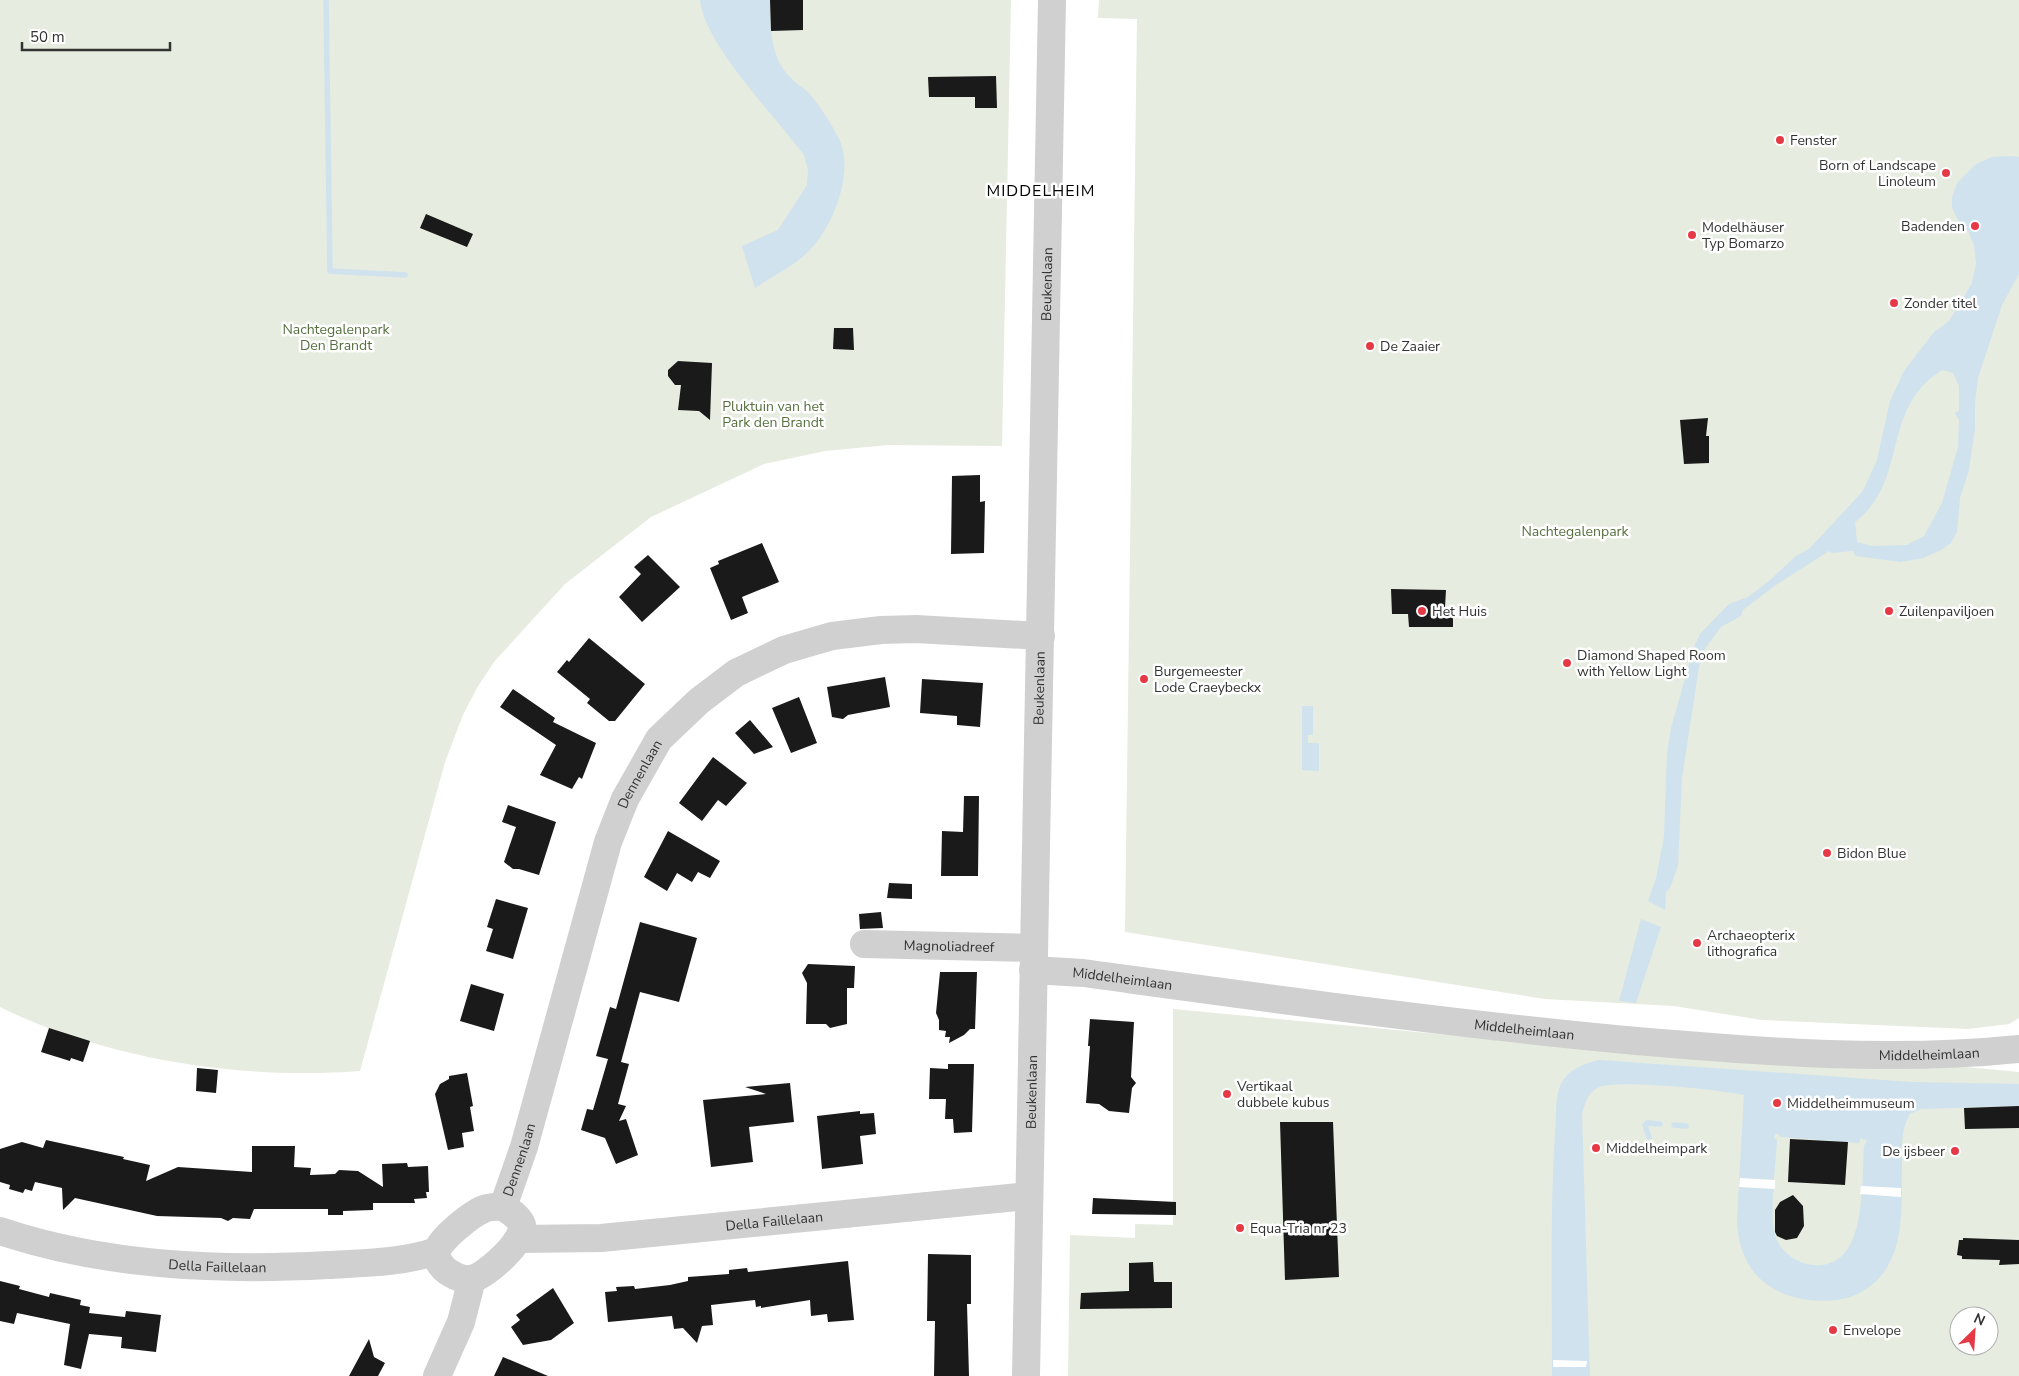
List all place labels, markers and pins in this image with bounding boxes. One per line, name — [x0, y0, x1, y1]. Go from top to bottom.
place label: Fenster — [1790, 131, 1837, 150]
marker: Fenster — [1774, 134, 1786, 146]
place label: Born of Landscape Linoleum — [1819, 156, 1936, 191]
marker: Born of Landscape Linoleum — [1940, 167, 1952, 179]
place label: Badenden — [1901, 217, 1965, 236]
place label: Modelhäuser Typ Bomarzo — [1702, 218, 1785, 253]
marker: Badenden — [1969, 220, 1981, 232]
marker: Modelhäuser Typ Bomarzo — [1686, 229, 1698, 241]
place label: Zonder titel — [1904, 294, 1977, 313]
marker: Zonder titel — [1888, 297, 1900, 309]
place label: De Zaaier — [1380, 337, 1440, 356]
marker: De Zaaier — [1364, 340, 1376, 352]
place label: Het Huis — [1432, 602, 1487, 621]
place label: Zuilenpaviljoen — [1899, 602, 1994, 621]
marker: Het Huis — [1416, 605, 1428, 617]
marker: Zuilenpaviljoen — [1883, 605, 1895, 617]
place label: Diamond Shaped Room with Yellow Light — [1577, 646, 1726, 681]
marker: Diamond Shaped Room with Yellow Light — [1561, 657, 1573, 669]
place label: Burgemeester Lode Craeybeckx — [1154, 662, 1262, 697]
marker: Burgemeester Lode Craeybeckx — [1138, 673, 1150, 685]
place label: Bidon Blue — [1837, 844, 1906, 863]
marker: Bidon Blue — [1821, 847, 1833, 859]
place label: Archaeopterix lithografica — [1707, 926, 1796, 961]
marker: Archaeopterix lithografica — [1691, 937, 1703, 949]
place label: Vertikaal dubbele kubus — [1236, 1077, 1330, 1112]
marker: Vertikaal dubbele kubus — [1221, 1088, 1233, 1100]
place label: Middelheimmuseum — [1787, 1094, 1915, 1113]
marker: Middelheimmuseum — [1771, 1097, 1783, 1109]
place label: Middelheimpark — [1606, 1139, 1708, 1158]
marker: Middelheimpark — [1590, 1142, 1602, 1154]
place label: De ijsbeer — [1882, 1142, 1945, 1161]
marker: De ijsbeer — [1949, 1145, 1961, 1157]
place label: Equa-Tria nr 23 — [1250, 1219, 1347, 1238]
marker: Equa-Tria nr 23 — [1234, 1222, 1246, 1234]
place label: Envelope — [1843, 1321, 1901, 1340]
marker: Envelope — [1827, 1324, 1839, 1336]

